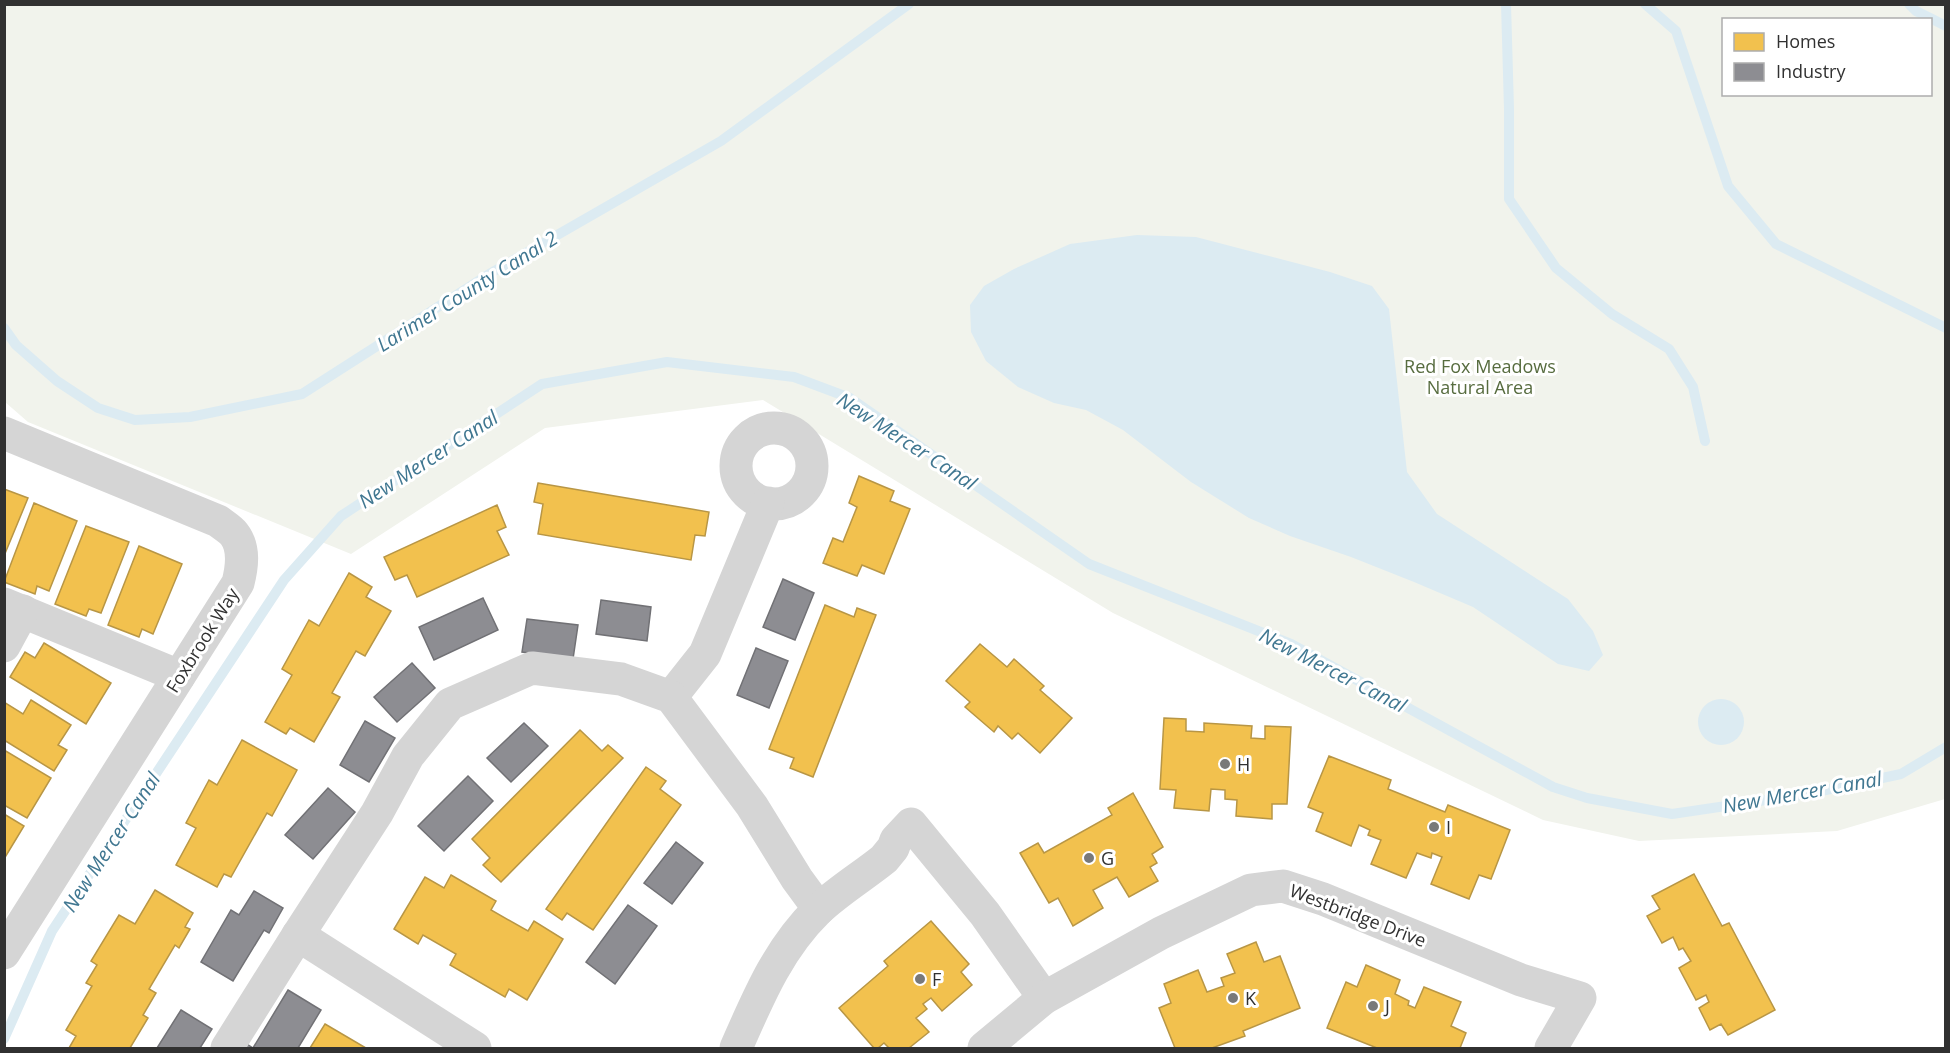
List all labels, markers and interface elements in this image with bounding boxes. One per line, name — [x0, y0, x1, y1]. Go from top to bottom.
legend — [1722, 18, 1932, 96]
text: Homes — [1776, 29, 1835, 53]
text: Industry — [1776, 59, 1846, 83]
water label: Larimer County Canal 2 — [371, 224, 563, 358]
park label: Red Fox Meadows Natural Area — [1404, 354, 1556, 399]
water label: New Mercer Canal — [832, 386, 983, 497]
water label: New Mercer Canal — [353, 403, 504, 514]
street label: Foxbrook Way — [160, 582, 244, 697]
water label: New Mercer Canal — [1255, 621, 1412, 719]
place label: H — [1237, 752, 1250, 776]
marker: H — [1218, 757, 1232, 771]
water label: New Mercer Canal — [1720, 765, 1885, 819]
water label: New Mercer Canal — [56, 766, 167, 917]
place label: I — [1446, 815, 1451, 839]
marker: I — [1427, 820, 1441, 834]
place label: G — [1101, 846, 1114, 870]
marker: G — [1082, 851, 1096, 865]
street label: Westbridge Drive — [1286, 878, 1430, 952]
place label: F — [932, 967, 941, 991]
marker: F — [913, 972, 927, 986]
place label: K — [1245, 986, 1257, 1010]
marker: K — [1226, 991, 1240, 1005]
place label: J — [1383, 994, 1390, 1018]
marker: J — [1366, 999, 1380, 1013]

